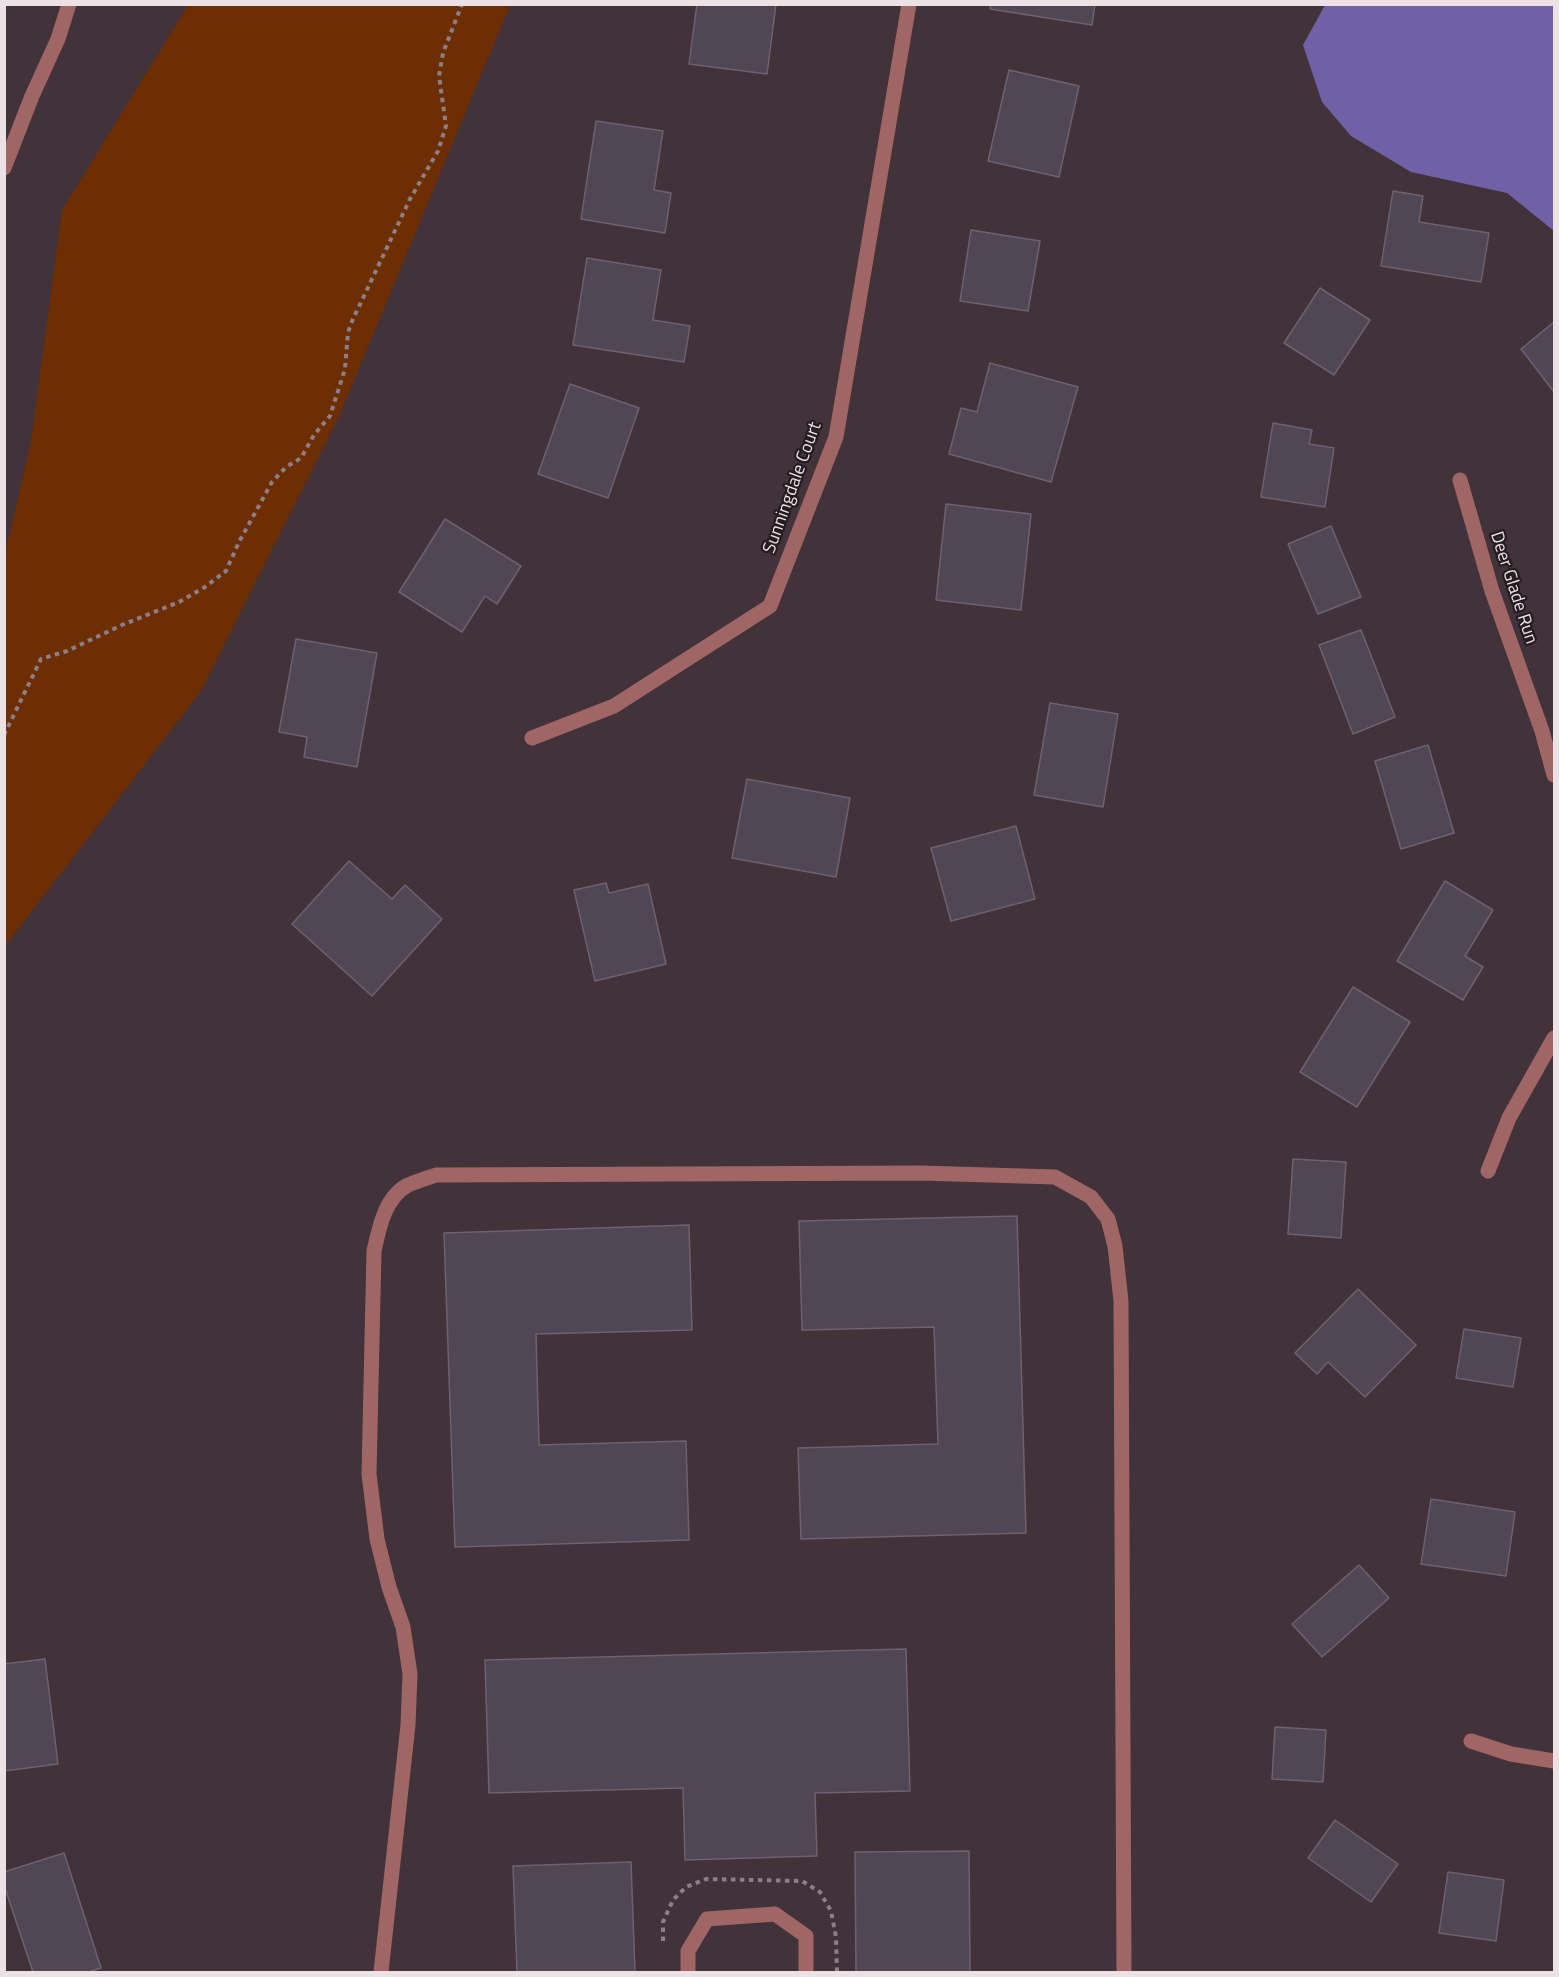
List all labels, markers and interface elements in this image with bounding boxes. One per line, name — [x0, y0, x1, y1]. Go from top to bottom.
street label: Sunningdale Court — [759, 419, 827, 557]
street label: Deer Glade Run — [1485, 529, 1541, 647]

